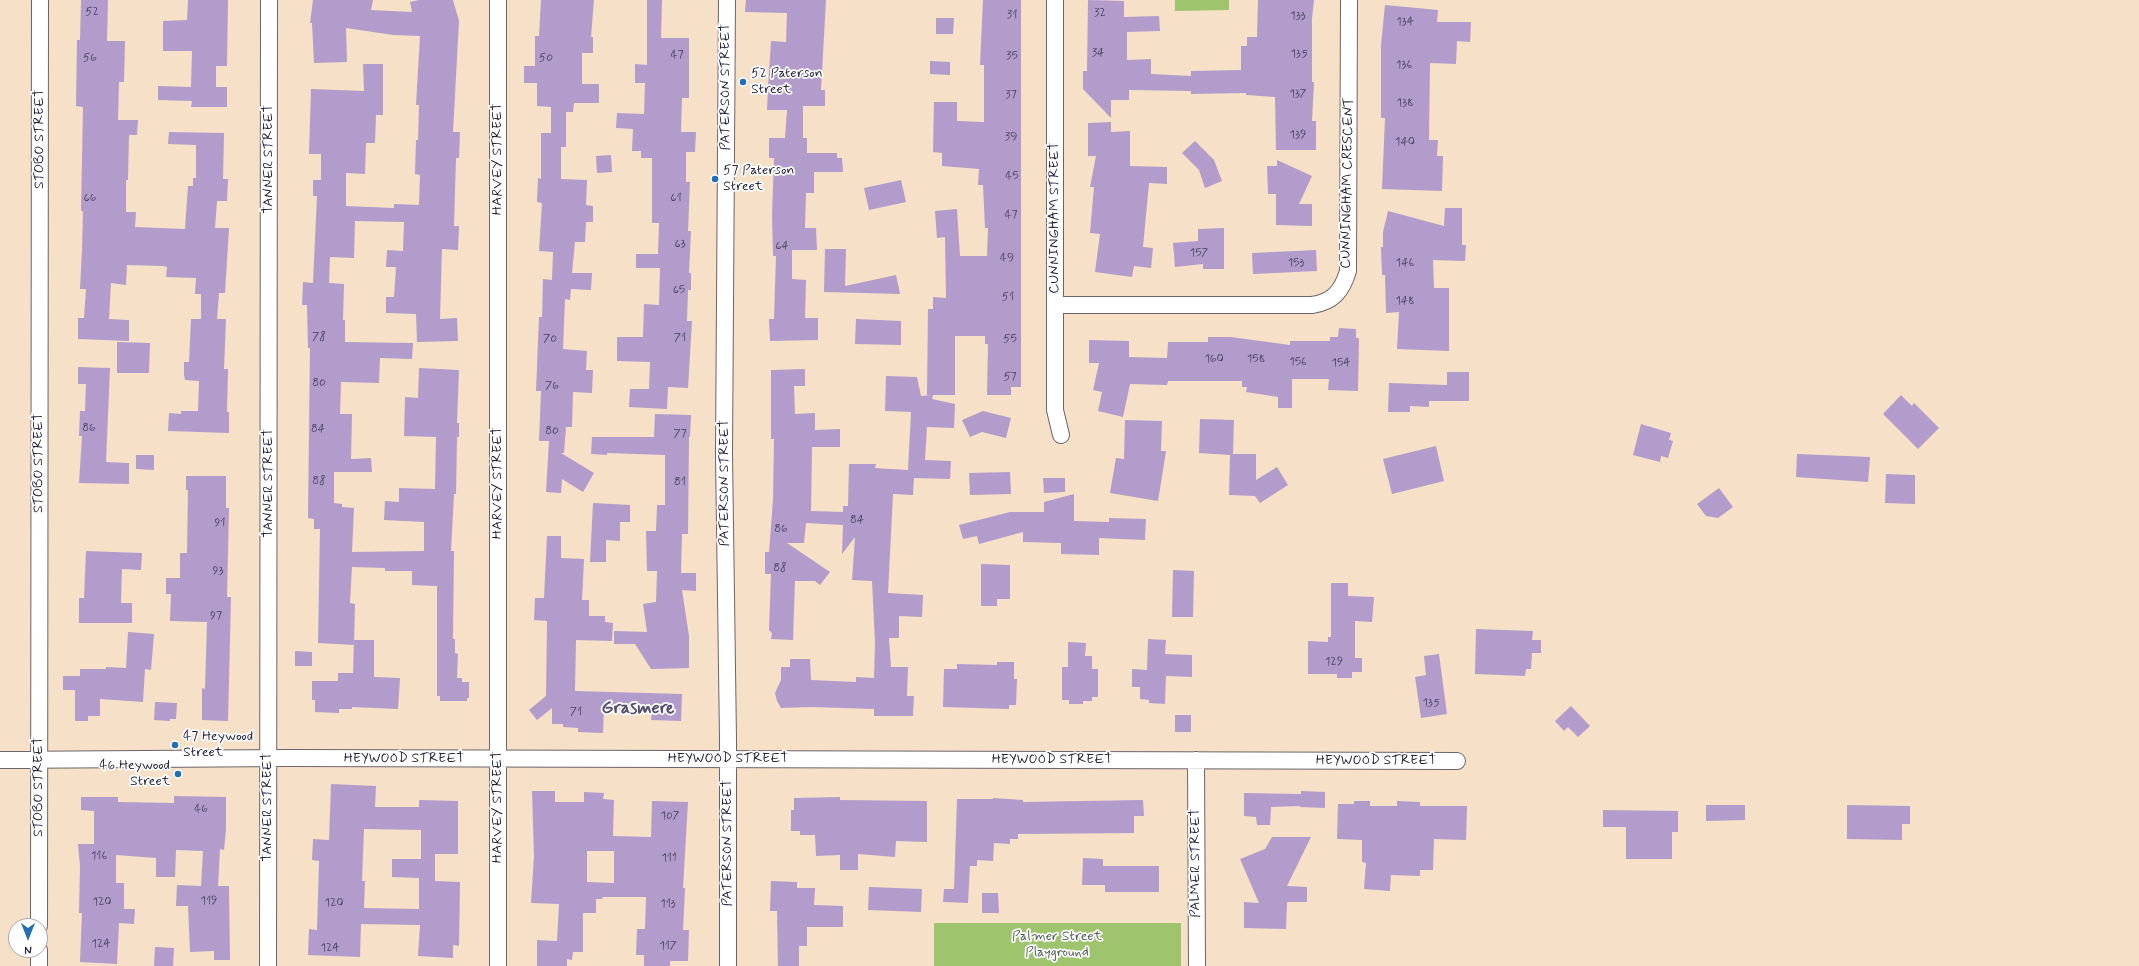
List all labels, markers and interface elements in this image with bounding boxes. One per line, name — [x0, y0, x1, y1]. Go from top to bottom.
house number: 52 — [85, 5, 99, 19]
house number: 32 — [1094, 6, 1106, 20]
house number: 31 — [1007, 8, 1017, 22]
house number: 133 — [1290, 9, 1306, 23]
house number: 134 — [1396, 15, 1414, 29]
street label: PATERSON STREET — [718, 23, 734, 151]
house number: 34 — [1092, 46, 1104, 60]
house number: 135 — [1290, 47, 1308, 61]
house number: 47 — [670, 48, 684, 62]
house number: 35 — [1006, 49, 1018, 63]
house number: 56 — [83, 51, 97, 65]
house number: 50 — [539, 51, 553, 65]
house number: 136 — [1396, 58, 1412, 72]
place label: 52 Paterson Street — [751, 66, 823, 98]
marker: 52 Paterson Street — [738, 77, 748, 87]
house number: 137 — [1289, 87, 1307, 101]
house number: 37 — [1005, 88, 1017, 102]
street label: STOBO STREET — [32, 89, 48, 189]
house number: 138 — [1397, 96, 1413, 110]
street label: CUNNINGHAM CRESCENT — [1338, 97, 1358, 269]
street label: HARVEY STREET — [490, 103, 506, 215]
street label: TANNER STREET — [261, 104, 277, 214]
house number: 139 — [1290, 128, 1306, 142]
house number: 39 — [1005, 130, 1017, 144]
house number: 140 — [1395, 135, 1415, 149]
street label: CUNNINGHAM STREET — [1047, 142, 1063, 294]
place label: 57 Paterson Street — [723, 163, 794, 196]
house number: 45 — [1005, 169, 1019, 183]
marker: 57 Paterson Street — [710, 174, 720, 184]
house number: 66 — [84, 191, 96, 205]
house number: 61 — [670, 191, 682, 205]
house number: 47 — [1004, 208, 1018, 222]
house number: 63 — [674, 237, 686, 251]
house number: 64 — [775, 239, 789, 253]
house number: 157 — [1190, 246, 1208, 260]
house number: 49 — [1000, 251, 1014, 265]
house number: 153 — [1288, 256, 1304, 270]
house number: 146 — [1396, 256, 1414, 270]
house number: 65 — [673, 283, 685, 297]
house number: 51 — [1002, 290, 1014, 304]
house number: 148 — [1395, 294, 1415, 308]
house number: 78 — [312, 330, 326, 344]
house number: 71 — [674, 331, 686, 345]
house number: 70 — [543, 332, 557, 346]
house number: 55 — [1003, 332, 1017, 346]
house number: 160 — [1204, 352, 1224, 366]
house number: 158 — [1247, 352, 1265, 366]
house number: 156 — [1289, 355, 1307, 369]
house number: 154 — [1332, 356, 1350, 370]
house number: 57 — [1003, 370, 1017, 384]
house number: 80 — [312, 376, 326, 390]
house number: 76 — [545, 379, 559, 393]
street label: STOBO STREET — [31, 413, 47, 513]
street label: PATERSON STREET — [717, 419, 733, 547]
house number: 86 — [82, 421, 96, 435]
house number: 84 — [311, 422, 325, 436]
house number: 80 — [545, 424, 559, 438]
street label: HARVEY STREET — [490, 427, 506, 539]
house number: 77 — [673, 427, 687, 441]
street label: TANNER STREET — [261, 428, 277, 538]
house number: 88 — [312, 474, 326, 488]
house number: 81 — [674, 475, 686, 489]
house number: 84 — [850, 513, 864, 527]
house number: 91 — [214, 516, 226, 530]
house number: 86 — [774, 522, 788, 536]
house number: 88 — [773, 561, 787, 575]
house number: 93 — [213, 564, 223, 578]
house number: 97 — [210, 609, 222, 623]
house number: 129 — [1325, 655, 1343, 669]
house number: 135 — [1422, 696, 1440, 710]
district label: Grasmere — [602, 698, 674, 720]
house number: 71 — [570, 705, 582, 719]
place label: 47 Heywood Street — [183, 729, 253, 762]
street label: STOBO STREET — [31, 737, 47, 837]
marker: 47 Heywood Street — [170, 740, 180, 750]
street label: HEYWOOD STREET — [344, 751, 464, 767]
street label: HARVEY STREET — [490, 751, 506, 863]
street label: HEYWOOD STREET — [668, 751, 788, 767]
street label: TANNER STREET — [260, 752, 276, 862]
street label: HEYWOOD STREET — [992, 752, 1112, 768]
street label: HEYWOOD STREET — [1316, 753, 1436, 769]
place label: 46 Heywood Street — [99, 758, 170, 790]
marker: 46 Heywood Street — [173, 769, 183, 779]
street label: PATERSON STREET — [720, 779, 736, 907]
house number: 46 — [194, 802, 208, 816]
street label: PALMER STREET — [1188, 808, 1204, 918]
house number: 107 — [661, 809, 679, 823]
house number: 116 — [91, 849, 107, 863]
house number: 111 — [661, 851, 677, 865]
house number: 119 — [201, 894, 217, 908]
house number: 120 — [93, 895, 111, 909]
house number: 120 — [325, 896, 343, 910]
house number: 113 — [660, 897, 676, 911]
north arrow — [8, 918, 48, 958]
park label: Palmer Street Playground — [1012, 929, 1102, 962]
house number: 124 — [92, 937, 110, 951]
house number: 117 — [659, 939, 677, 953]
house number: 124 — [321, 941, 339, 955]
text: N — [24, 942, 32, 956]

